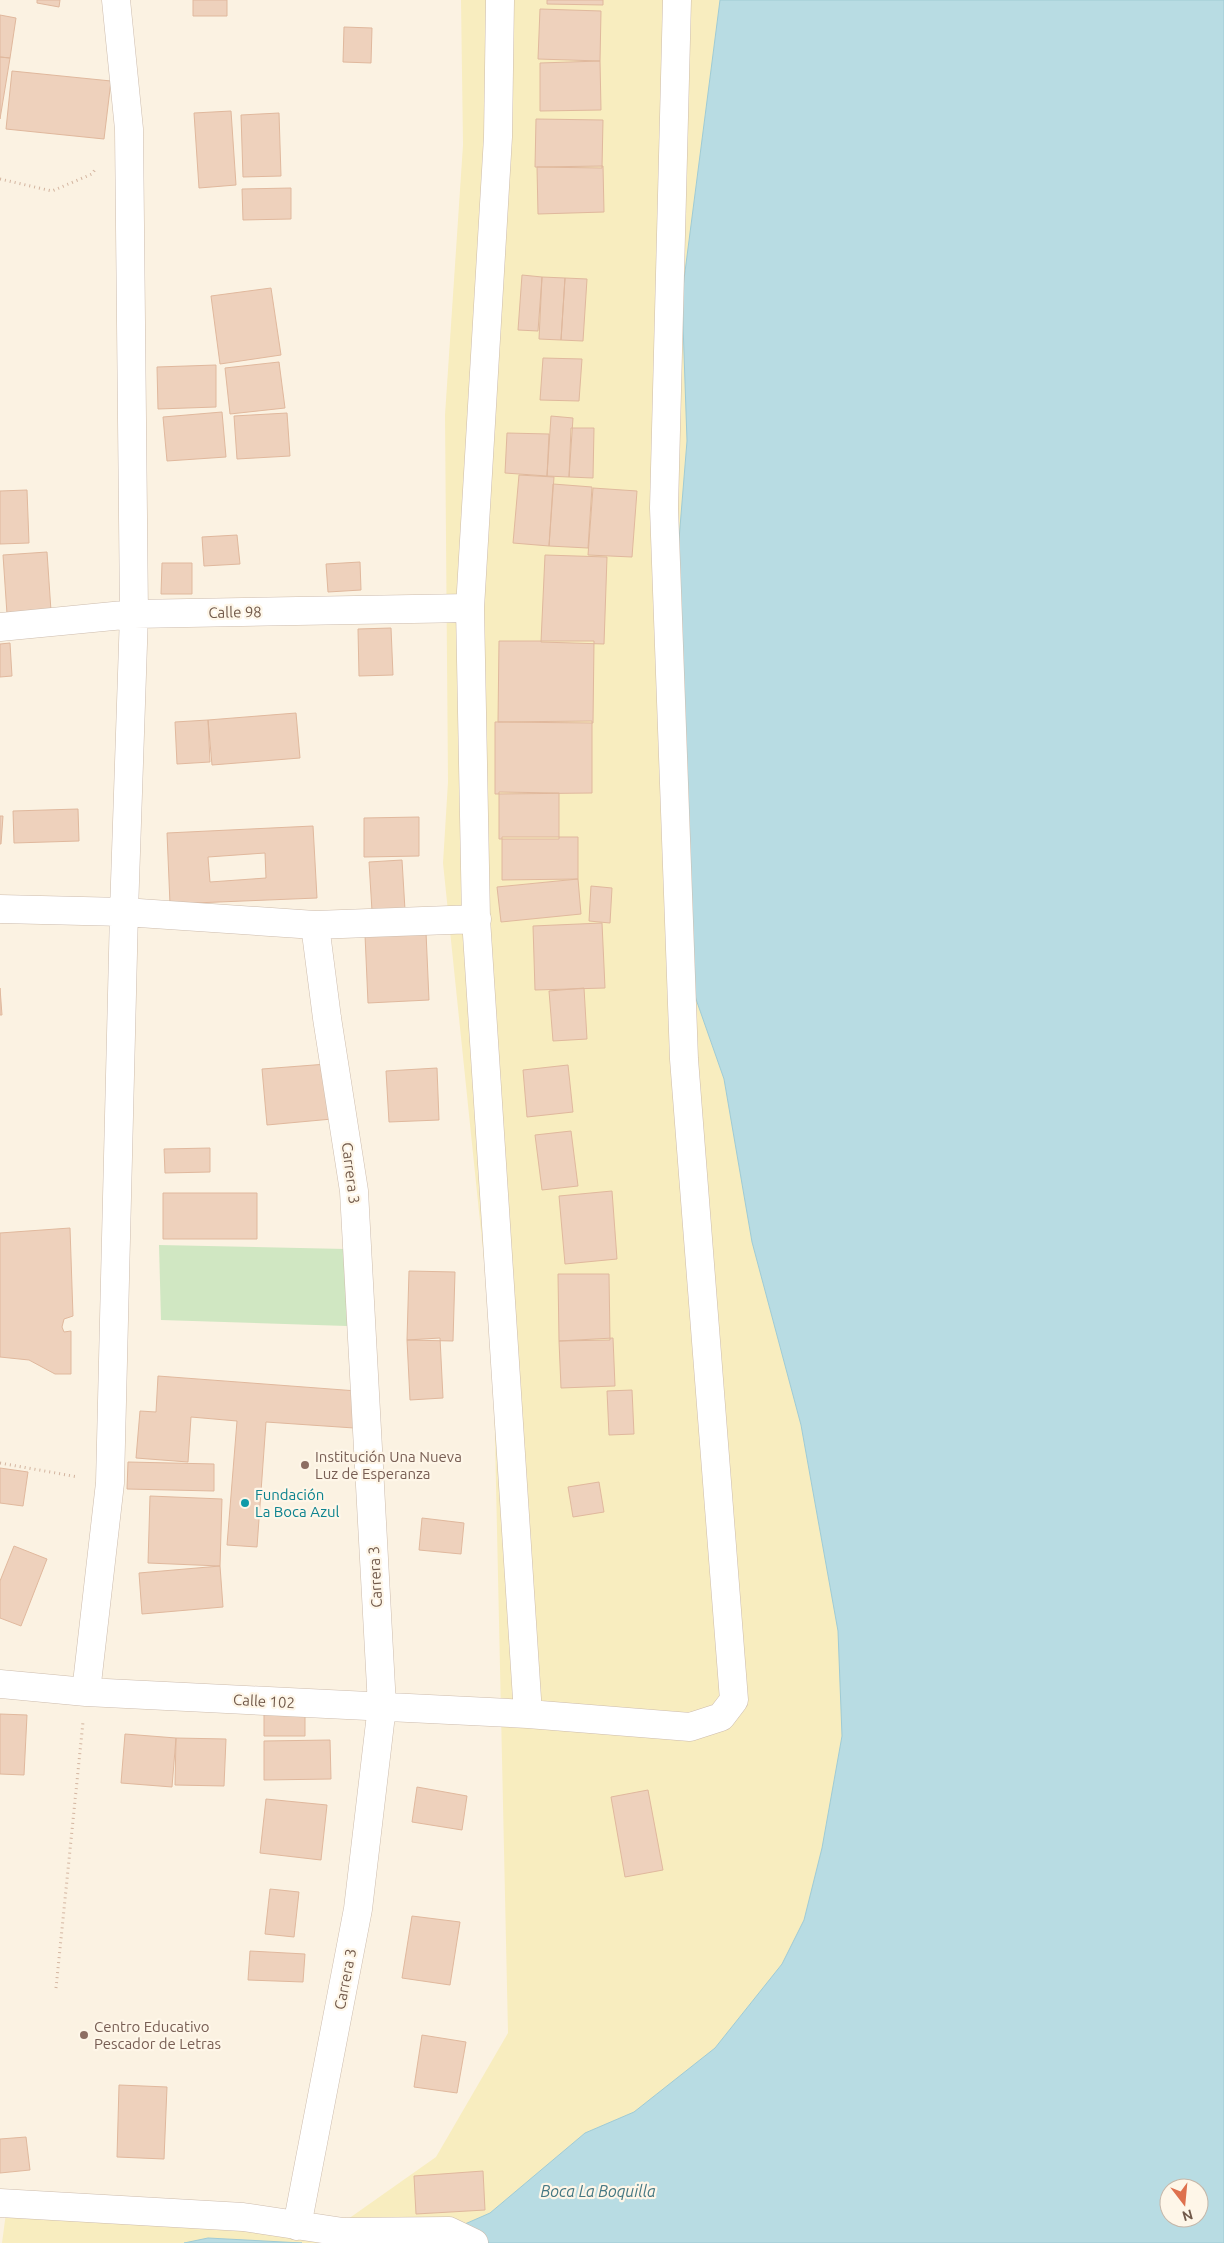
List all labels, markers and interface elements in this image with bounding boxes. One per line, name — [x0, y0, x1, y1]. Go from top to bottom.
street label: Calle 98 — [208, 603, 262, 621]
street label: Carrera 3 — [339, 1141, 363, 1205]
place label: Institución Una Nueva Luz de Esperanza — [315, 1448, 462, 1482]
marker: Institución Una Nueva Luz de Esperanza — [299, 1459, 311, 1471]
place label: Fundación La Boca Azul — [255, 1486, 340, 1520]
marker: Fundación La Boca Azul — [239, 1497, 251, 1509]
street label: Carrera 3 — [365, 1546, 385, 1608]
street label: Calle 102 — [233, 1691, 295, 1711]
street label: Carrera 3 — [331, 1947, 359, 2011]
place label: Centro Educativo Pescador de Letras — [94, 2018, 221, 2052]
marker: Centro Educativo Pescador de Letras — [78, 2029, 90, 2041]
north arrow — [1159, 2178, 1209, 2228]
water label: Boca La Boquilla — [540, 2182, 656, 2200]
text: N — [1180, 2206, 1195, 2225]

